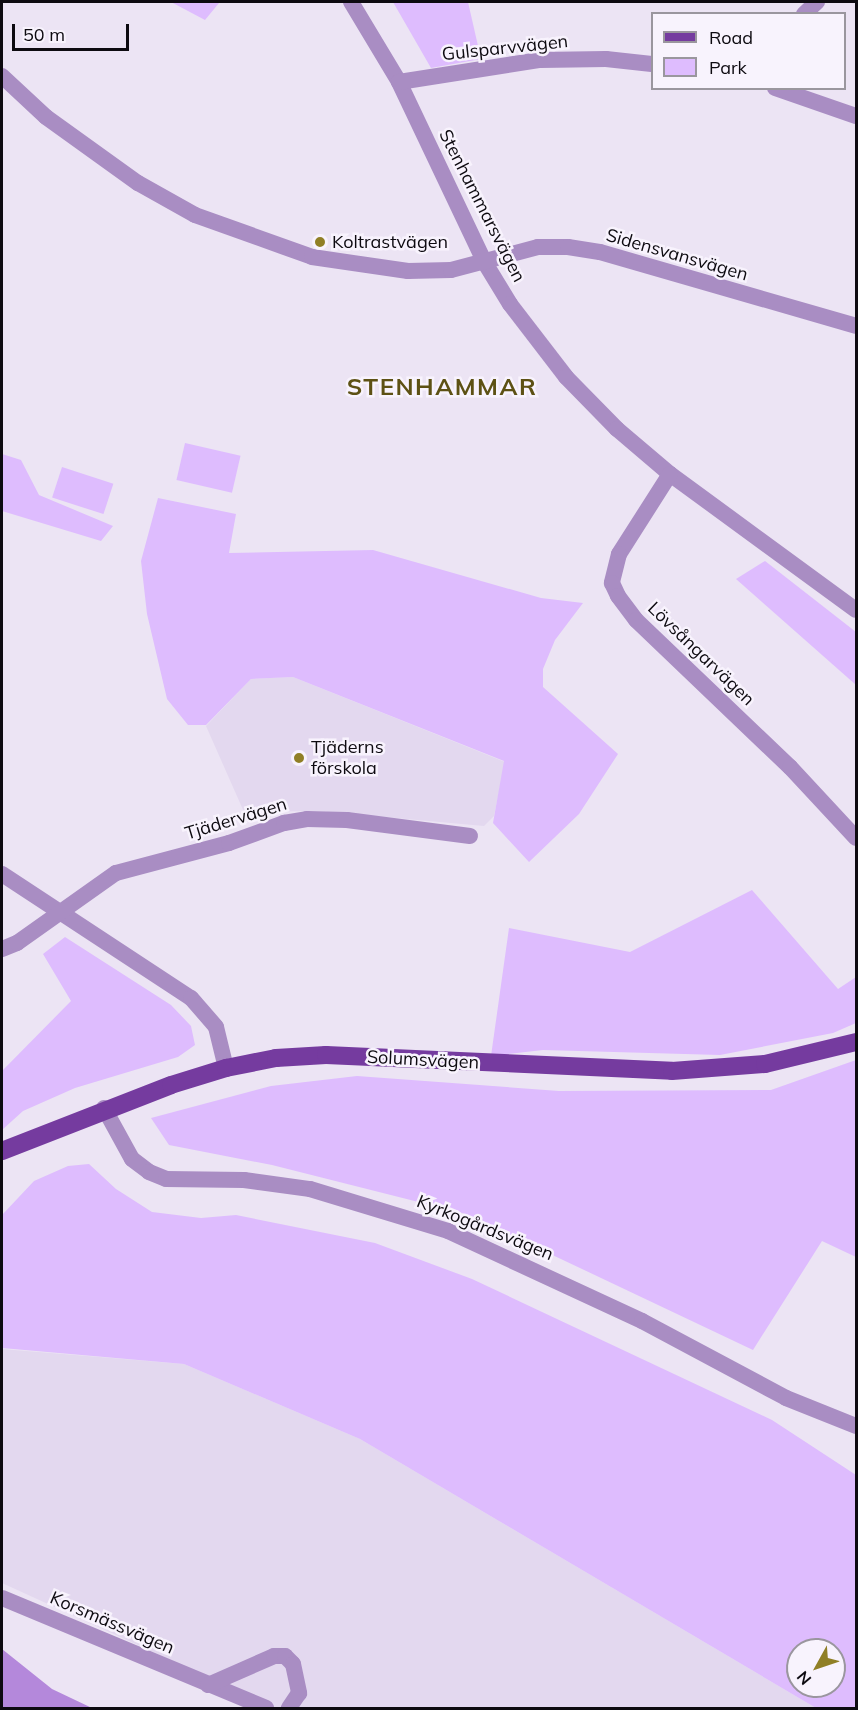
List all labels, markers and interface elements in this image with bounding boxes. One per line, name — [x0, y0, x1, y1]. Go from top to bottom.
scale bar — [15, 12, 132, 50]
legend — [651, 12, 846, 90]
text: 50 m — [23, 23, 65, 46]
text: Road — [709, 26, 753, 49]
street label: Gulsparvvägen — [441, 31, 569, 65]
text: Park — [709, 56, 747, 79]
street label: Stenhammarsvägen — [434, 126, 530, 286]
street label: Sidensvansvägen — [604, 224, 750, 286]
place label: Koltrastvägen — [332, 231, 448, 253]
marker: Koltrastvägen — [313, 235, 327, 249]
district label: STENHAMMAR — [347, 373, 537, 401]
street label: Lövsångarvägen — [643, 598, 759, 710]
place label: Tjäderns förskola — [311, 737, 384, 780]
marker: Tjäderns förskola — [292, 751, 306, 765]
street label: Tjädervägen — [183, 793, 289, 845]
street label: Solumsvägen — [366, 1046, 480, 1074]
street label: Kyrkogårdsvägen — [413, 1191, 557, 1265]
street label: Korsmässvägen — [47, 1587, 177, 1659]
north arrow — [786, 1638, 846, 1698]
text: N — [792, 1667, 815, 1689]

